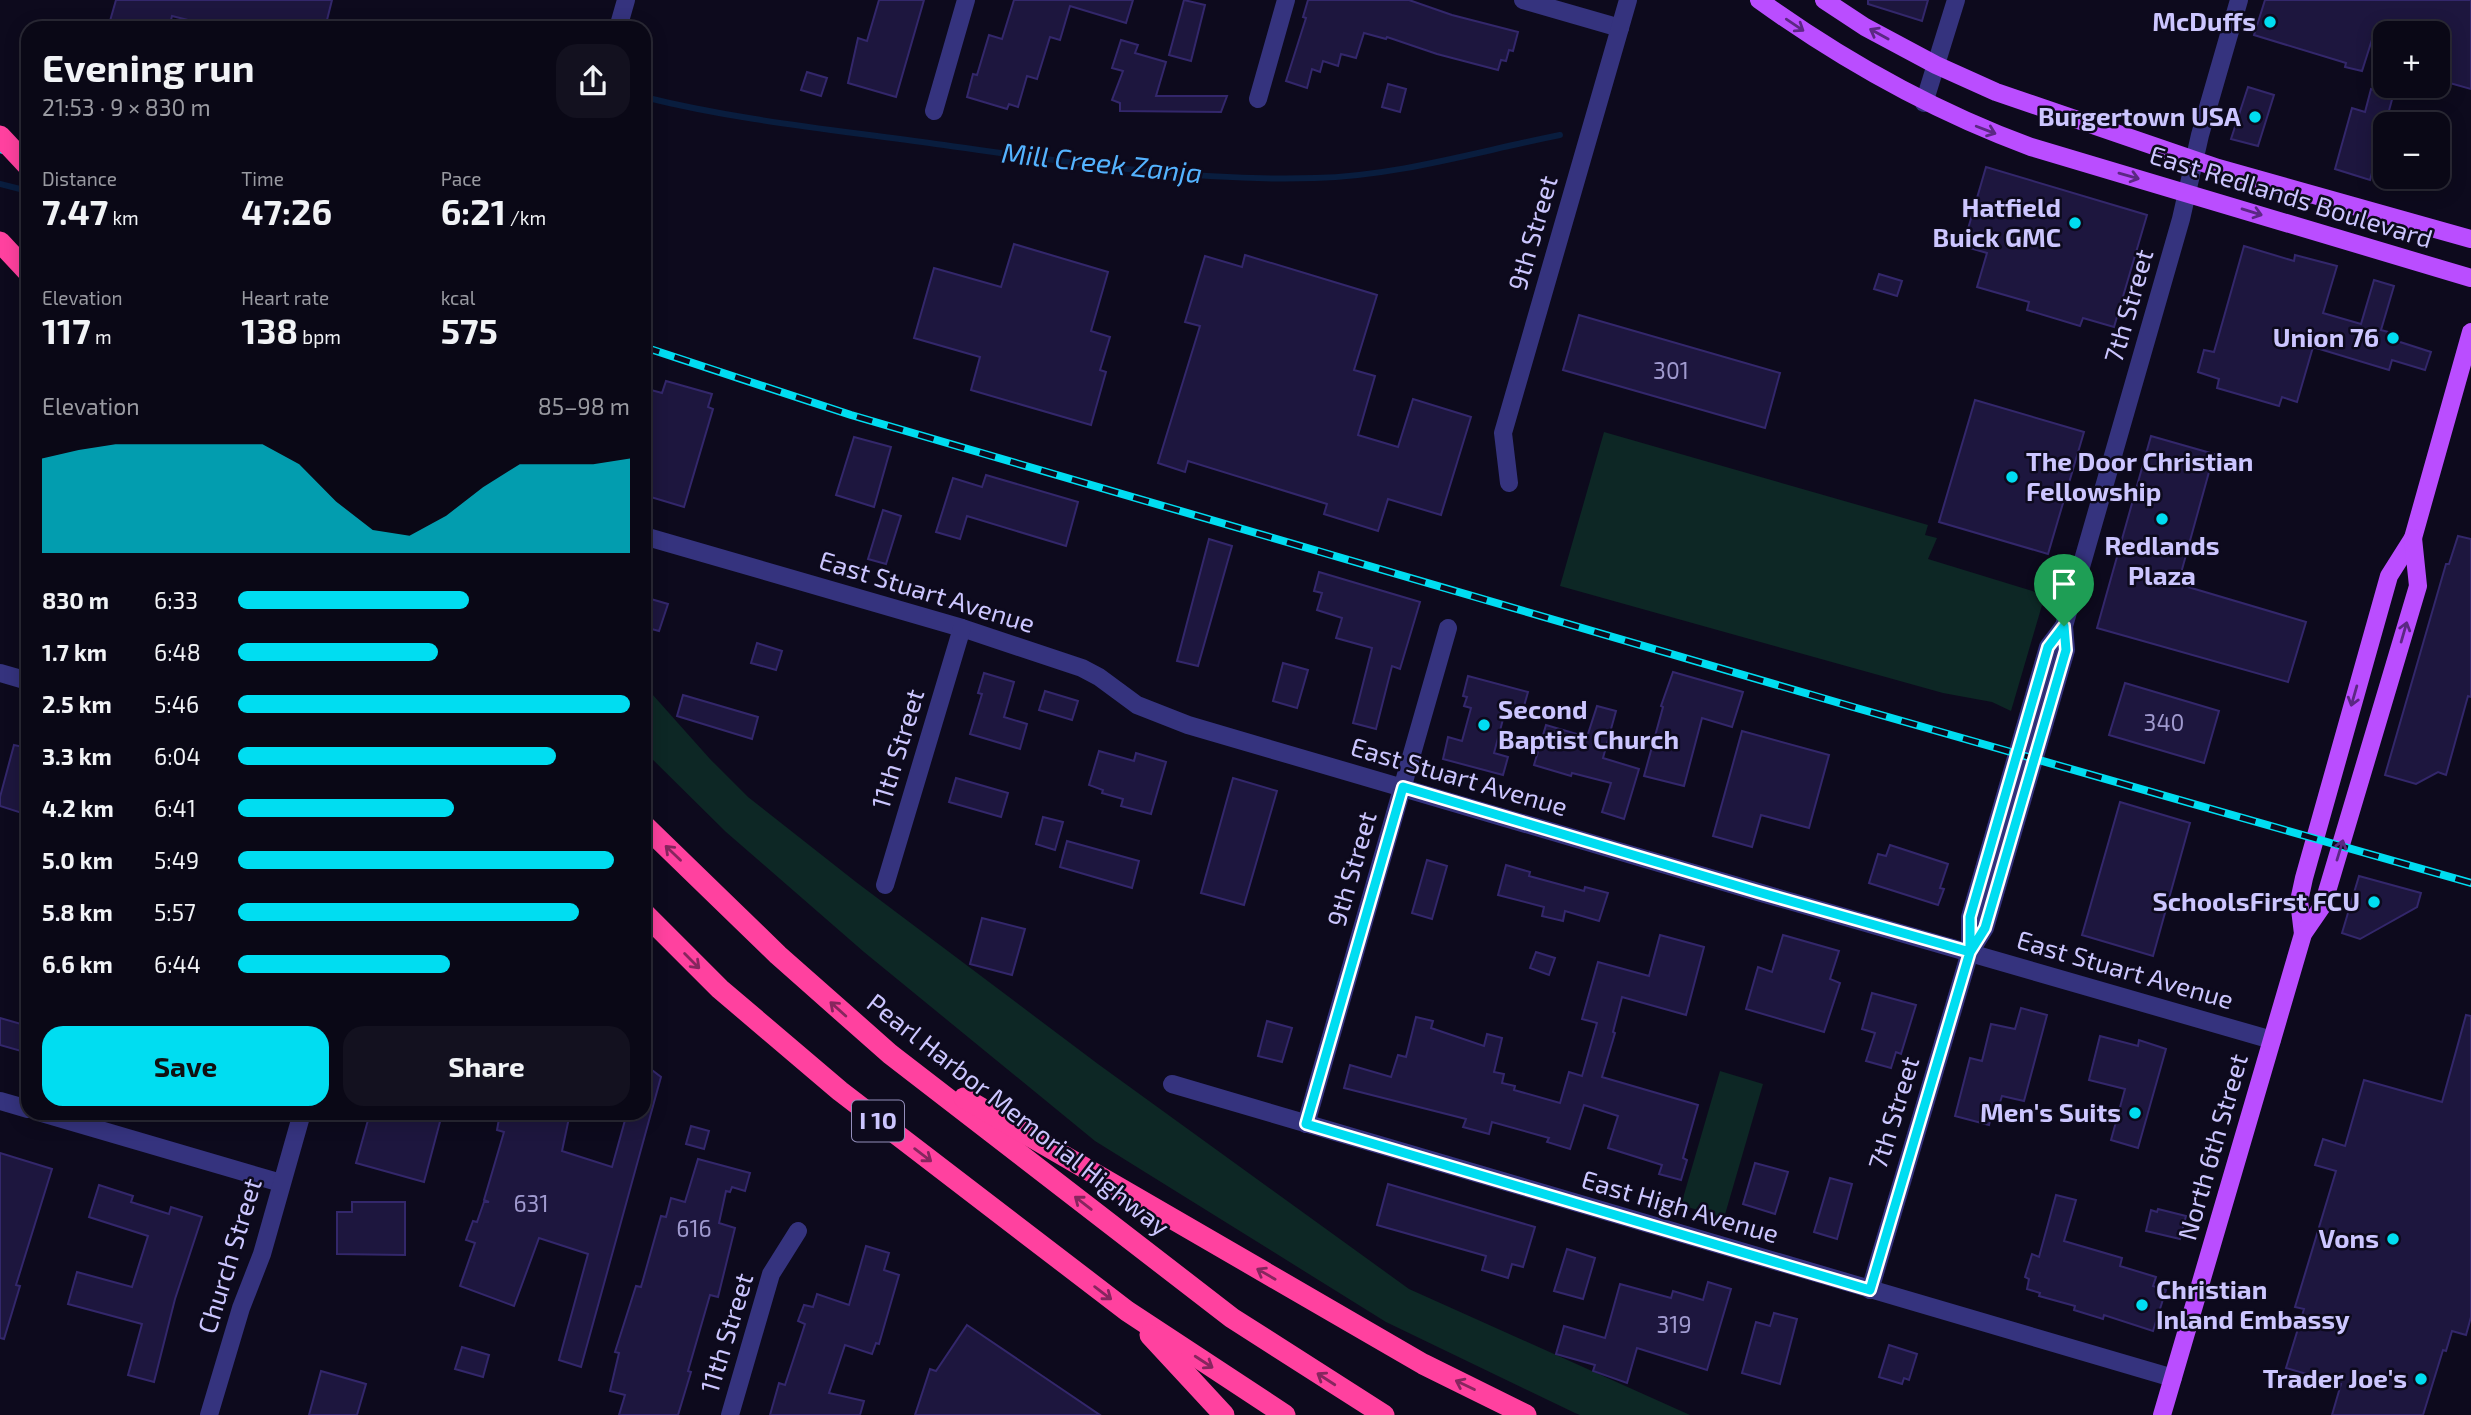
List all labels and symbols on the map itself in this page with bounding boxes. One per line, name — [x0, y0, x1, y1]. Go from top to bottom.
place label: McDuffs — [2152, 5, 2256, 36]
marker: McDuffs — [2262, 14, 2278, 30]
one-way arrow — [1784, 18, 1804, 32]
one-way arrow — [1870, 27, 1890, 41]
place label: Burgertown USA — [2038, 100, 2241, 131]
marker: Burgertown USA — [2247, 109, 2263, 125]
one-way arrow — [1975, 125, 1997, 138]
water label: Mill Creek Zanja — [1000, 135, 1204, 189]
street label: East Redlands Boulevard — [2146, 138, 2436, 253]
one-way arrow — [2117, 170, 2139, 183]
street label: 9th Street — [1500, 172, 1563, 294]
place label: Hatfield Buick GMC — [1933, 191, 2061, 252]
one-way arrow — [2241, 207, 2263, 220]
marker: Hatfield Buick GMC — [2067, 215, 2083, 231]
street label: 7th Street — [2097, 245, 2159, 366]
place label: Union 76 — [2273, 321, 2379, 352]
marker: Union 76 — [2385, 330, 2401, 346]
house number: 301 — [1653, 356, 1689, 384]
place label: The Door Christian Fellowship — [2026, 445, 2254, 506]
marker: The Door Christian Fellowship — [2004, 469, 2020, 485]
marker: Redlands Plaza — [2154, 511, 2170, 527]
place label: Redlands Plaza — [2104, 529, 2220, 590]
street label: East Stuart Avenue — [816, 543, 1039, 638]
pin — [2034, 554, 2094, 626]
one-way arrow — [2399, 621, 2412, 643]
street label: 11th Street — [864, 685, 930, 812]
one-way arrow — [2347, 685, 2360, 707]
place label: Second Baptist Church — [1498, 693, 1679, 754]
house number: 340 — [2144, 708, 2184, 736]
marker: Second Baptist Church — [1476, 717, 1492, 733]
street label: East Stuart Avenue — [1348, 730, 1571, 821]
street label: 9th Street — [1319, 808, 1382, 930]
one-way arrow — [2335, 839, 2348, 861]
one-way arrow — [665, 844, 682, 861]
place label: SchoolsFirst FCU — [2153, 885, 2360, 916]
marker: SchoolsFirst FCU — [2366, 894, 2382, 910]
street label: East Stuart Avenue — [2014, 923, 2237, 1014]
one-way arrow — [684, 953, 701, 970]
street label: Pearl Harbor Memorial Highway — [862, 986, 1176, 1242]
one-way arrow — [830, 1001, 848, 1017]
street label: North 6th Street — [2170, 1050, 2253, 1243]
street label: 7th Street — [1861, 1052, 1924, 1173]
place label: Men's Suits — [1980, 1096, 2121, 1127]
road number: I 10 — [852, 1100, 904, 1142]
marker: Men's Suits — [2127, 1105, 2143, 1121]
one-way arrow — [913, 1147, 931, 1162]
street label: East High Avenue — [1578, 1163, 1782, 1249]
street label: Church Street — [190, 1174, 267, 1337]
house number: 631 — [513, 1189, 549, 1217]
one-way arrow — [1074, 1195, 1092, 1210]
house number: 616 — [676, 1214, 712, 1242]
place label: Vons — [2319, 1222, 2379, 1253]
marker: Vons — [2385, 1231, 2401, 1247]
one-way arrow — [1257, 1267, 1277, 1281]
street label: 11th Street — [693, 1269, 759, 1396]
place label: Christian Inland Embassy — [2156, 1273, 2350, 1335]
one-way arrow — [1093, 1285, 1112, 1300]
marker: Christian Inland Embassy — [2134, 1297, 2150, 1313]
house number: 319 — [1656, 1310, 1692, 1338]
one-way arrow — [1194, 1355, 1213, 1369]
place label: Trader Joe's — [2263, 1362, 2407, 1393]
one-way arrow — [1317, 1371, 1337, 1385]
marker: Trader Joe's — [2413, 1371, 2429, 1387]
one-way arrow — [1455, 1377, 1476, 1391]

